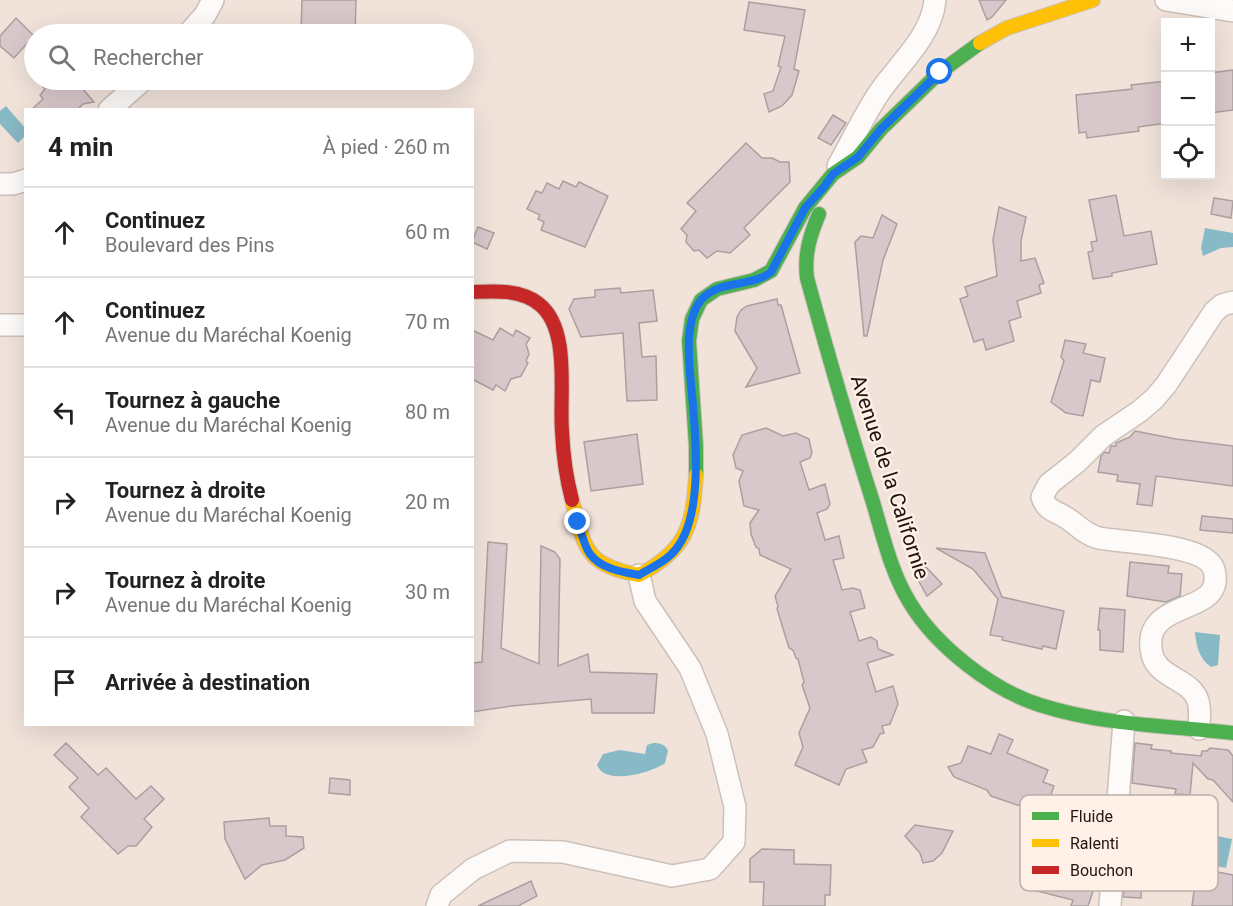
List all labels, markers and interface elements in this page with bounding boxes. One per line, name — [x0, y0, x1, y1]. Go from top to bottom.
map controls — [1161, 18, 1215, 180]
button: + — [1161, 18, 1215, 72]
search box — [24, 24, 474, 90]
icon: search — [45, 41, 78, 74]
text: Rechercher — [93, 45, 204, 70]
route start — [926, 58, 952, 84]
button: − — [1161, 72, 1215, 126]
button: locate — [1161, 126, 1215, 180]
text: 4 min — [48, 132, 113, 162]
text: À pied · 260 m — [323, 135, 450, 159]
text: Continuez — [105, 208, 205, 233]
icon: ahead — [48, 216, 81, 249]
text: 60 m — [405, 220, 450, 244]
text: Boulevard des Pins — [105, 233, 275, 257]
text: Continuez — [105, 298, 205, 323]
icon: ahead — [48, 306, 81, 339]
text: 70 m — [405, 310, 450, 334]
text: Avenue du Maréchal Koenig — [105, 323, 352, 347]
street label: Avenue de la Californie — [846, 372, 934, 582]
text: Tournez à gauche — [105, 388, 280, 413]
icon: left — [48, 396, 81, 429]
text: 80 m — [405, 400, 450, 424]
text: Avenue du Maréchal Koenig — [105, 413, 352, 437]
text: Tournez à droite — [105, 478, 265, 503]
icon: right — [48, 486, 81, 519]
text: 20 m — [405, 490, 450, 514]
text: Avenue du Maréchal Koenig — [105, 503, 352, 527]
route end — [564, 508, 590, 534]
text: Tournez à droite — [105, 568, 265, 593]
icon: right — [48, 576, 81, 609]
text: 30 m — [405, 580, 450, 604]
text: Avenue du Maréchal Koenig — [105, 593, 352, 617]
icon: arrive — [48, 666, 81, 699]
text: Arrivée à destination — [105, 670, 310, 695]
legend — [1020, 795, 1218, 891]
text: Fluide — [1070, 807, 1113, 826]
text: Ralenti — [1070, 834, 1119, 853]
text: Bouchon — [1070, 861, 1133, 880]

